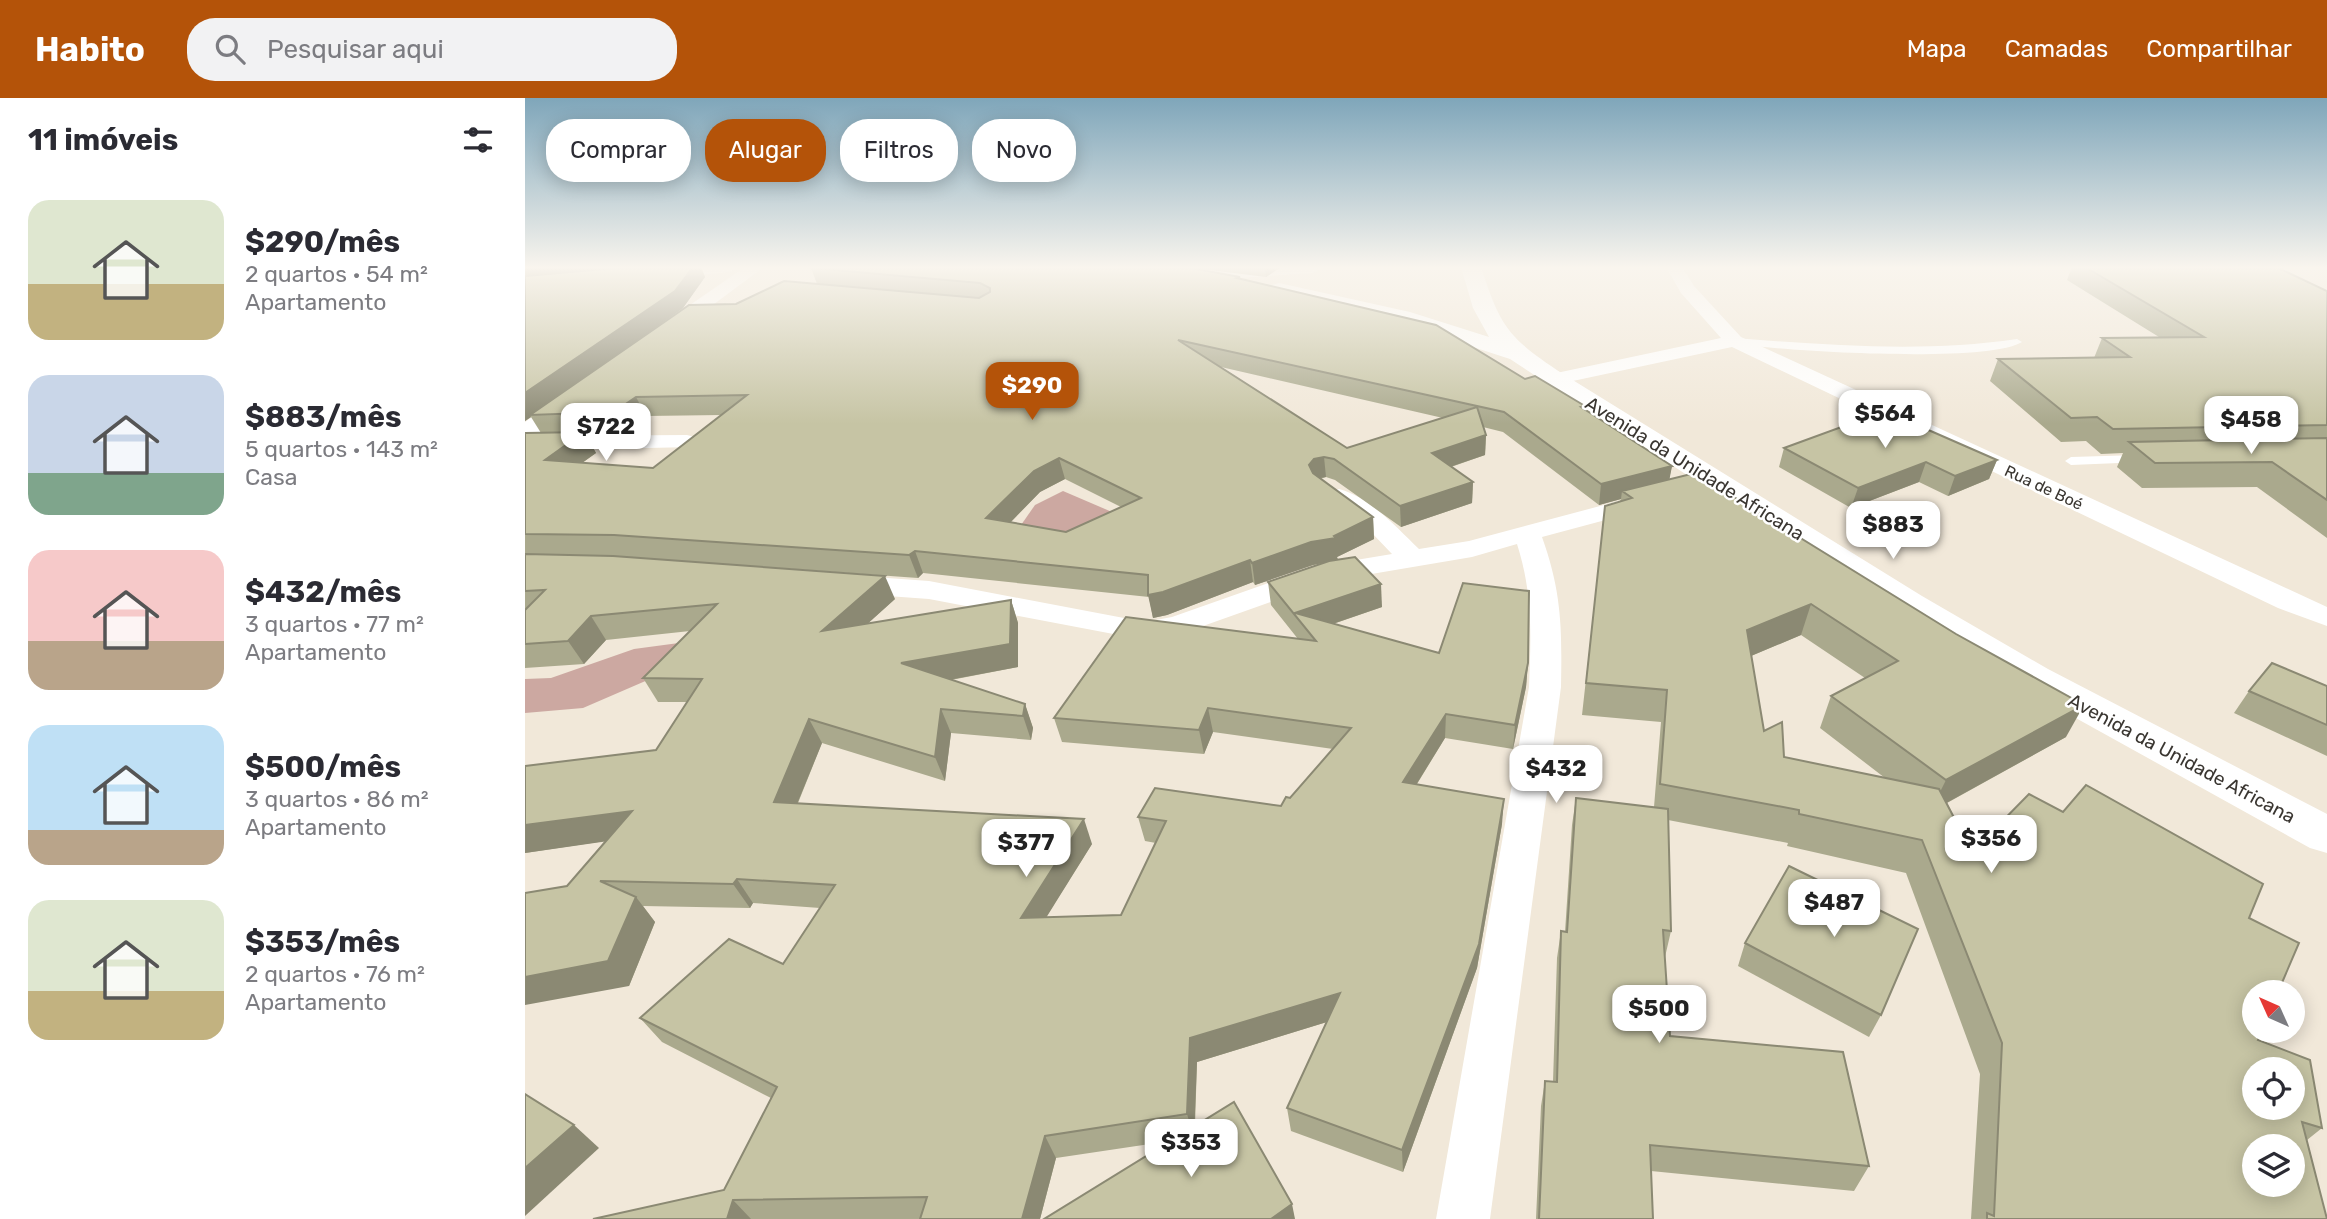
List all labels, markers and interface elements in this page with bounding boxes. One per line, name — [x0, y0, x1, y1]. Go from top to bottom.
search box — [187, 18, 677, 81]
text: Habito — [35, 30, 145, 69]
icon: search — [211, 30, 249, 68]
text: Pesquisar aqui — [267, 34, 444, 65]
text: Mapa — [1907, 35, 1967, 63]
text: Camadas — [2005, 35, 2108, 63]
text: Compartilhar — [2146, 35, 2292, 63]
chip: Comprar — [546, 119, 691, 182]
chip: Alugar — [705, 119, 826, 182]
chip: Filtros — [840, 119, 958, 182]
chip: Novo — [972, 119, 1076, 182]
icon: filters — [459, 121, 497, 159]
text: 11 imóveis — [28, 122, 178, 158]
text: $290/mês — [245, 224, 400, 260]
icon: home — [84, 228, 168, 312]
text: 2 quartos · 54 m² — [245, 260, 428, 288]
text: Apartamento — [245, 288, 387, 316]
pin: $290 — [991, 362, 1073, 422]
text: $290 — [1002, 371, 1062, 399]
pin: $564 — [1844, 390, 1926, 450]
street label: Avenida da Unidade Africana — [1581, 391, 1808, 545]
pin: $458 — [2210, 396, 2292, 456]
text: $883/mês — [245, 399, 402, 435]
text: $564 — [1855, 399, 1915, 427]
icon: home — [84, 403, 168, 487]
pin: $722 — [565, 404, 647, 463]
text: $458 — [2220, 405, 2282, 433]
text: $722 — [577, 412, 635, 440]
text: 5 quartos · 143 m² — [245, 435, 438, 463]
street label: Rua de Boé — [2002, 461, 2086, 514]
text: Casa — [245, 463, 297, 491]
pin: $883 — [1852, 502, 1934, 561]
text: $883 — [1862, 510, 1924, 538]
text: $432/mês — [245, 574, 401, 610]
icon: home — [84, 578, 168, 662]
text: 3 quartos · 77 m² — [245, 610, 424, 638]
text: Apartamento — [245, 638, 387, 666]
street label: Avenida da Unidade Africana — [2064, 689, 2299, 828]
pin: $432 — [1515, 746, 1597, 805]
text: $500/mês — [245, 749, 401, 785]
icon: home — [84, 753, 168, 837]
text: $432 — [1525, 754, 1587, 782]
text: 3 quartos · 86 m² — [245, 785, 429, 813]
text: Apartamento — [245, 813, 387, 841]
pin: $356 — [1950, 816, 2032, 875]
pin: $377 — [985, 820, 1067, 879]
text: $356 — [1961, 824, 2021, 852]
text: $377 — [998, 828, 1054, 856]
pin: $487 — [1793, 880, 1875, 939]
text: $487 — [1804, 888, 1864, 916]
text: $353/mês — [245, 924, 400, 960]
icon: home — [84, 928, 168, 1012]
text: 2 quartos · 76 m² — [245, 960, 425, 988]
north arrow — [2242, 980, 2305, 1043]
map controls — [2242, 980, 2305, 1197]
pin: $500 — [1618, 986, 1700, 1045]
text: Apartamento — [245, 988, 387, 1016]
text: $500 — [1628, 994, 1690, 1022]
button: locate — [2242, 1057, 2305, 1120]
pin: $353 — [1150, 1119, 1232, 1179]
text: $353 — [1161, 1128, 1221, 1156]
button: layers — [2242, 1134, 2305, 1197]

